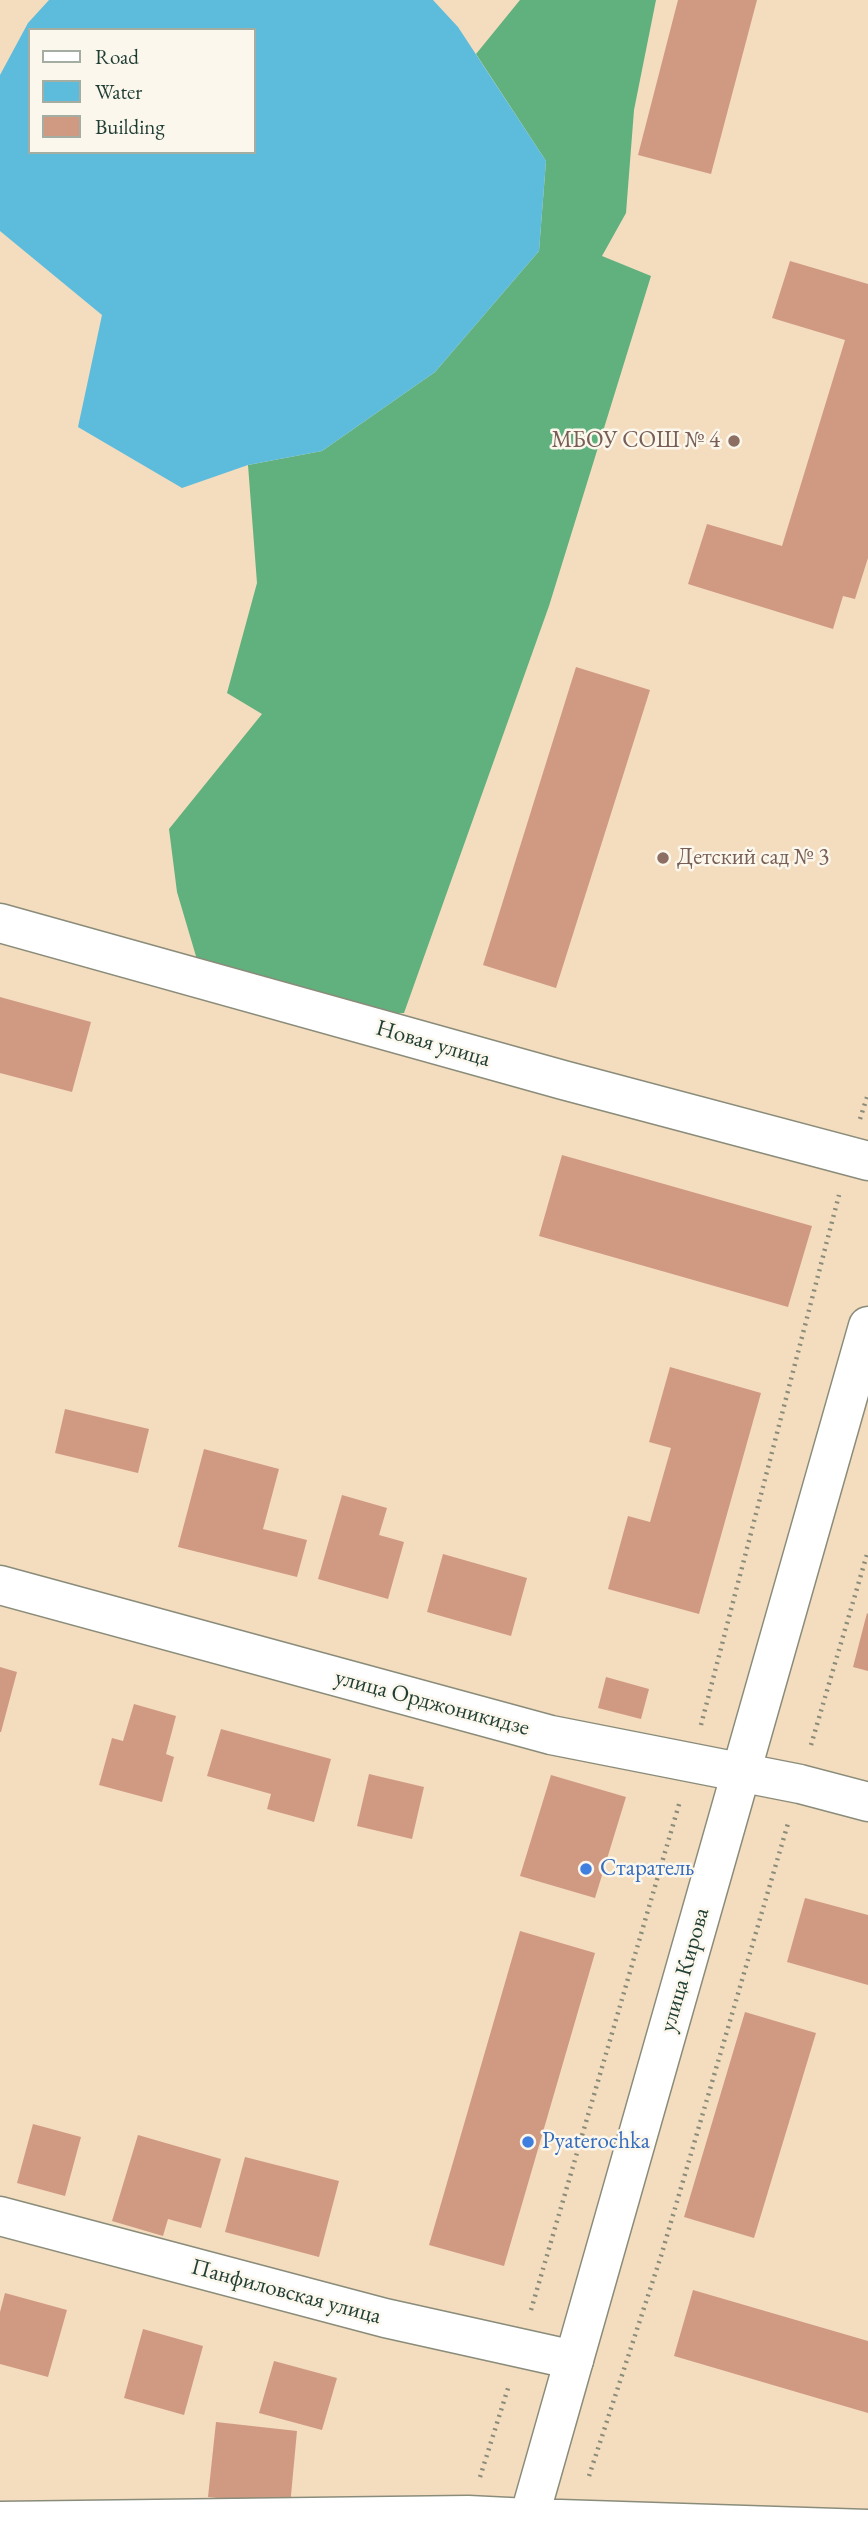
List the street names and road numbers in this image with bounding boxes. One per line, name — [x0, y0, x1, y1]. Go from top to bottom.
street label: Новая улица — [373, 1015, 493, 1073]
street label: улица Орджоникидзе — [332, 1664, 532, 1742]
street label: улица Кирова — [654, 1905, 716, 2035]
street label: Панфиловская улица — [188, 2253, 384, 2331]

